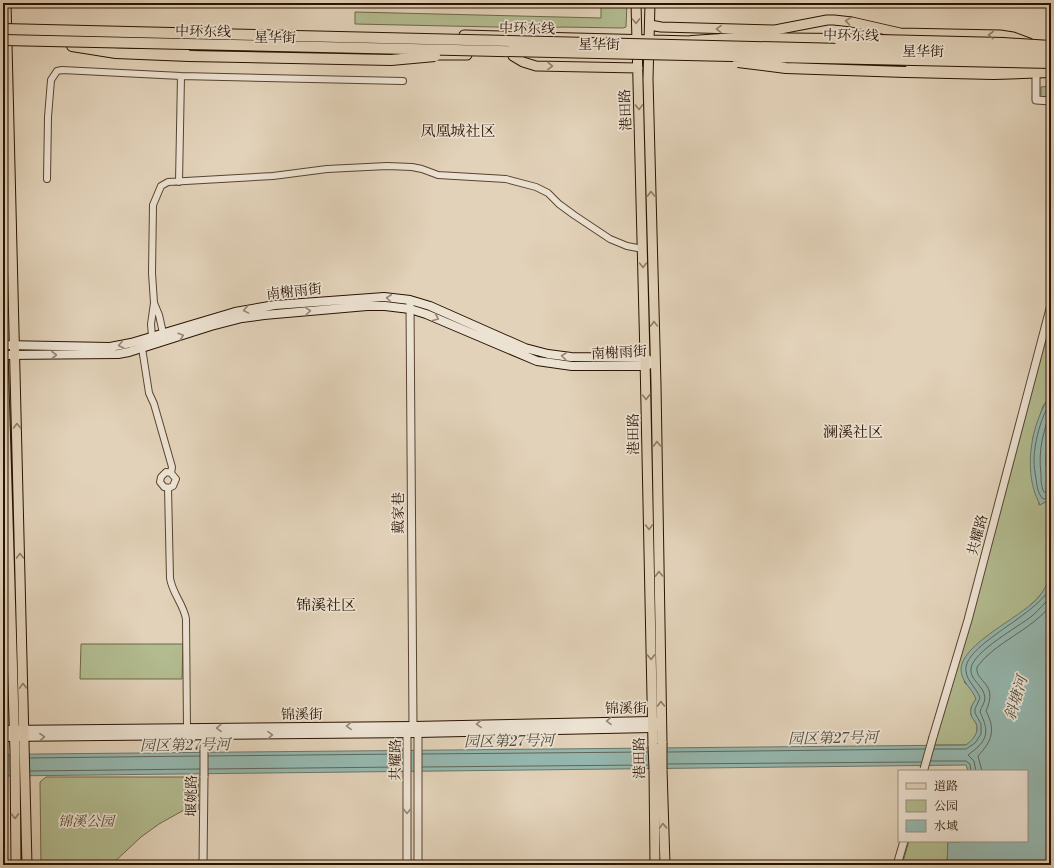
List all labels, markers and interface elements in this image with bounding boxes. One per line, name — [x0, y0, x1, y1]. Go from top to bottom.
one-way arrow — [845, 17, 851, 26]
one-way arrow — [632, 18, 641, 24]
street label: 中环东线 — [499, 20, 555, 38]
street label: 中环东线 — [175, 23, 231, 41]
one-way arrow — [716, 24, 722, 33]
street label: 中环东线 — [823, 27, 879, 45]
street label: 星华街 — [254, 29, 296, 47]
one-way arrow — [988, 31, 994, 39]
street label: 星华街 — [578, 36, 620, 54]
street label: 星华街 — [902, 43, 944, 61]
one-way arrow — [547, 62, 553, 70]
street label: 港田路 — [616, 89, 636, 131]
one-way arrow — [635, 104, 643, 110]
district label: 凤凰城社区 — [420, 122, 496, 141]
one-way arrow — [647, 191, 655, 197]
one-way arrow — [639, 262, 647, 268]
street label: 南榭雨街 — [265, 280, 323, 304]
one-way arrow — [386, 293, 392, 302]
one-way arrow — [243, 305, 249, 314]
one-way arrow — [305, 306, 312, 315]
one-way arrow — [432, 313, 440, 321]
one-way arrow — [650, 321, 658, 327]
one-way arrow — [178, 332, 185, 341]
one-way arrow — [118, 340, 124, 349]
street label: 南榭雨街 — [591, 343, 647, 363]
one-way arrow — [51, 351, 57, 359]
one-way arrow — [561, 352, 567, 361]
one-way arrow — [642, 394, 650, 400]
street label: 港田路 — [625, 413, 643, 455]
one-way arrow — [13, 423, 21, 429]
district label: 澜溪社区 — [823, 423, 883, 442]
one-way arrow — [653, 441, 661, 447]
street label: 戴家巷 — [390, 492, 408, 534]
street label: 共耀路 — [964, 513, 992, 558]
one-way arrow — [645, 524, 653, 530]
one-way arrow — [16, 553, 24, 559]
one-way arrow — [655, 571, 663, 577]
district label: 锦溪社区 — [296, 596, 356, 615]
one-way arrow — [647, 654, 655, 660]
water label: 斜塘河 — [1001, 671, 1033, 722]
one-way arrow — [19, 683, 27, 689]
street label: 锦溪街 — [605, 700, 647, 718]
one-way arrow — [657, 701, 665, 707]
street label: 锦溪街 — [281, 706, 323, 724]
one-way arrow — [606, 717, 612, 726]
one-way arrow — [476, 720, 482, 728]
one-way arrow — [346, 722, 352, 730]
one-way arrow — [216, 723, 222, 732]
water label: 园区第27号河 — [788, 728, 881, 749]
one-way arrow — [267, 731, 273, 739]
water label: 园区第27号河 — [464, 731, 557, 752]
one-way arrow — [39, 733, 45, 741]
water label: 园区第27号河 — [140, 735, 233, 756]
street label: 港田路 — [631, 737, 649, 779]
street label: 共耀路 — [387, 739, 405, 781]
legend — [898, 770, 1028, 842]
street label: 堰姚路 — [183, 775, 201, 817]
text: 道路 — [934, 779, 958, 794]
text: 公园 — [934, 799, 958, 814]
one-way arrow — [403, 808, 411, 814]
one-way arrow — [11, 813, 20, 819]
park label: 锦溪公园 — [58, 813, 116, 831]
text: 水域 — [934, 819, 958, 834]
one-way arrow — [659, 823, 668, 829]

